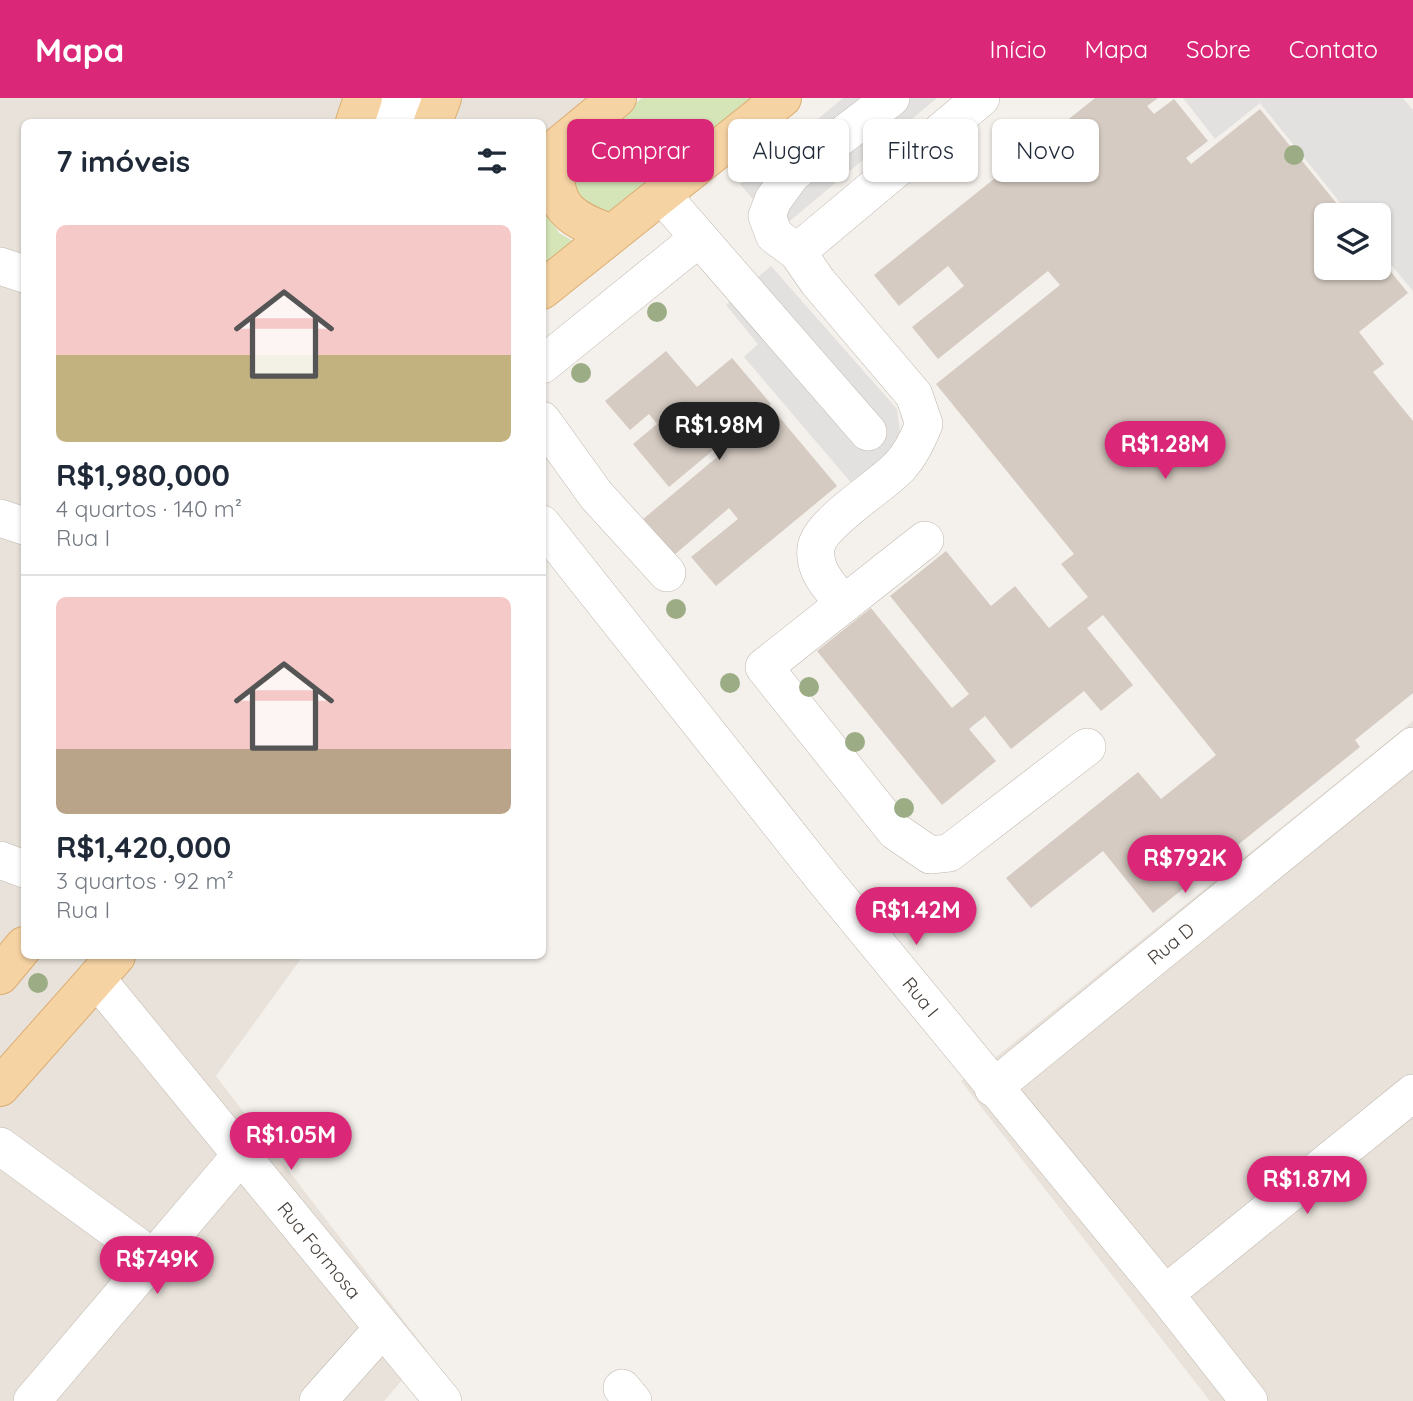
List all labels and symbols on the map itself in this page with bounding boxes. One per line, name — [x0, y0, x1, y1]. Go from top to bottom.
pin: R$1.98M — [654, 402, 784, 462]
pin: R$1.28M — [1100, 422, 1230, 481]
pin: R$792K — [1128, 836, 1242, 895]
pin: R$1.42M — [851, 888, 981, 947]
street label: Rua D — [1142, 917, 1199, 970]
street label: Rua I — [897, 972, 944, 1022]
pin: R$1.05M — [226, 1112, 356, 1172]
pin: R$1.87M — [1242, 1156, 1372, 1216]
street label: Rua Formosa — [272, 1197, 366, 1304]
pin: R$749K — [100, 1236, 214, 1296]

